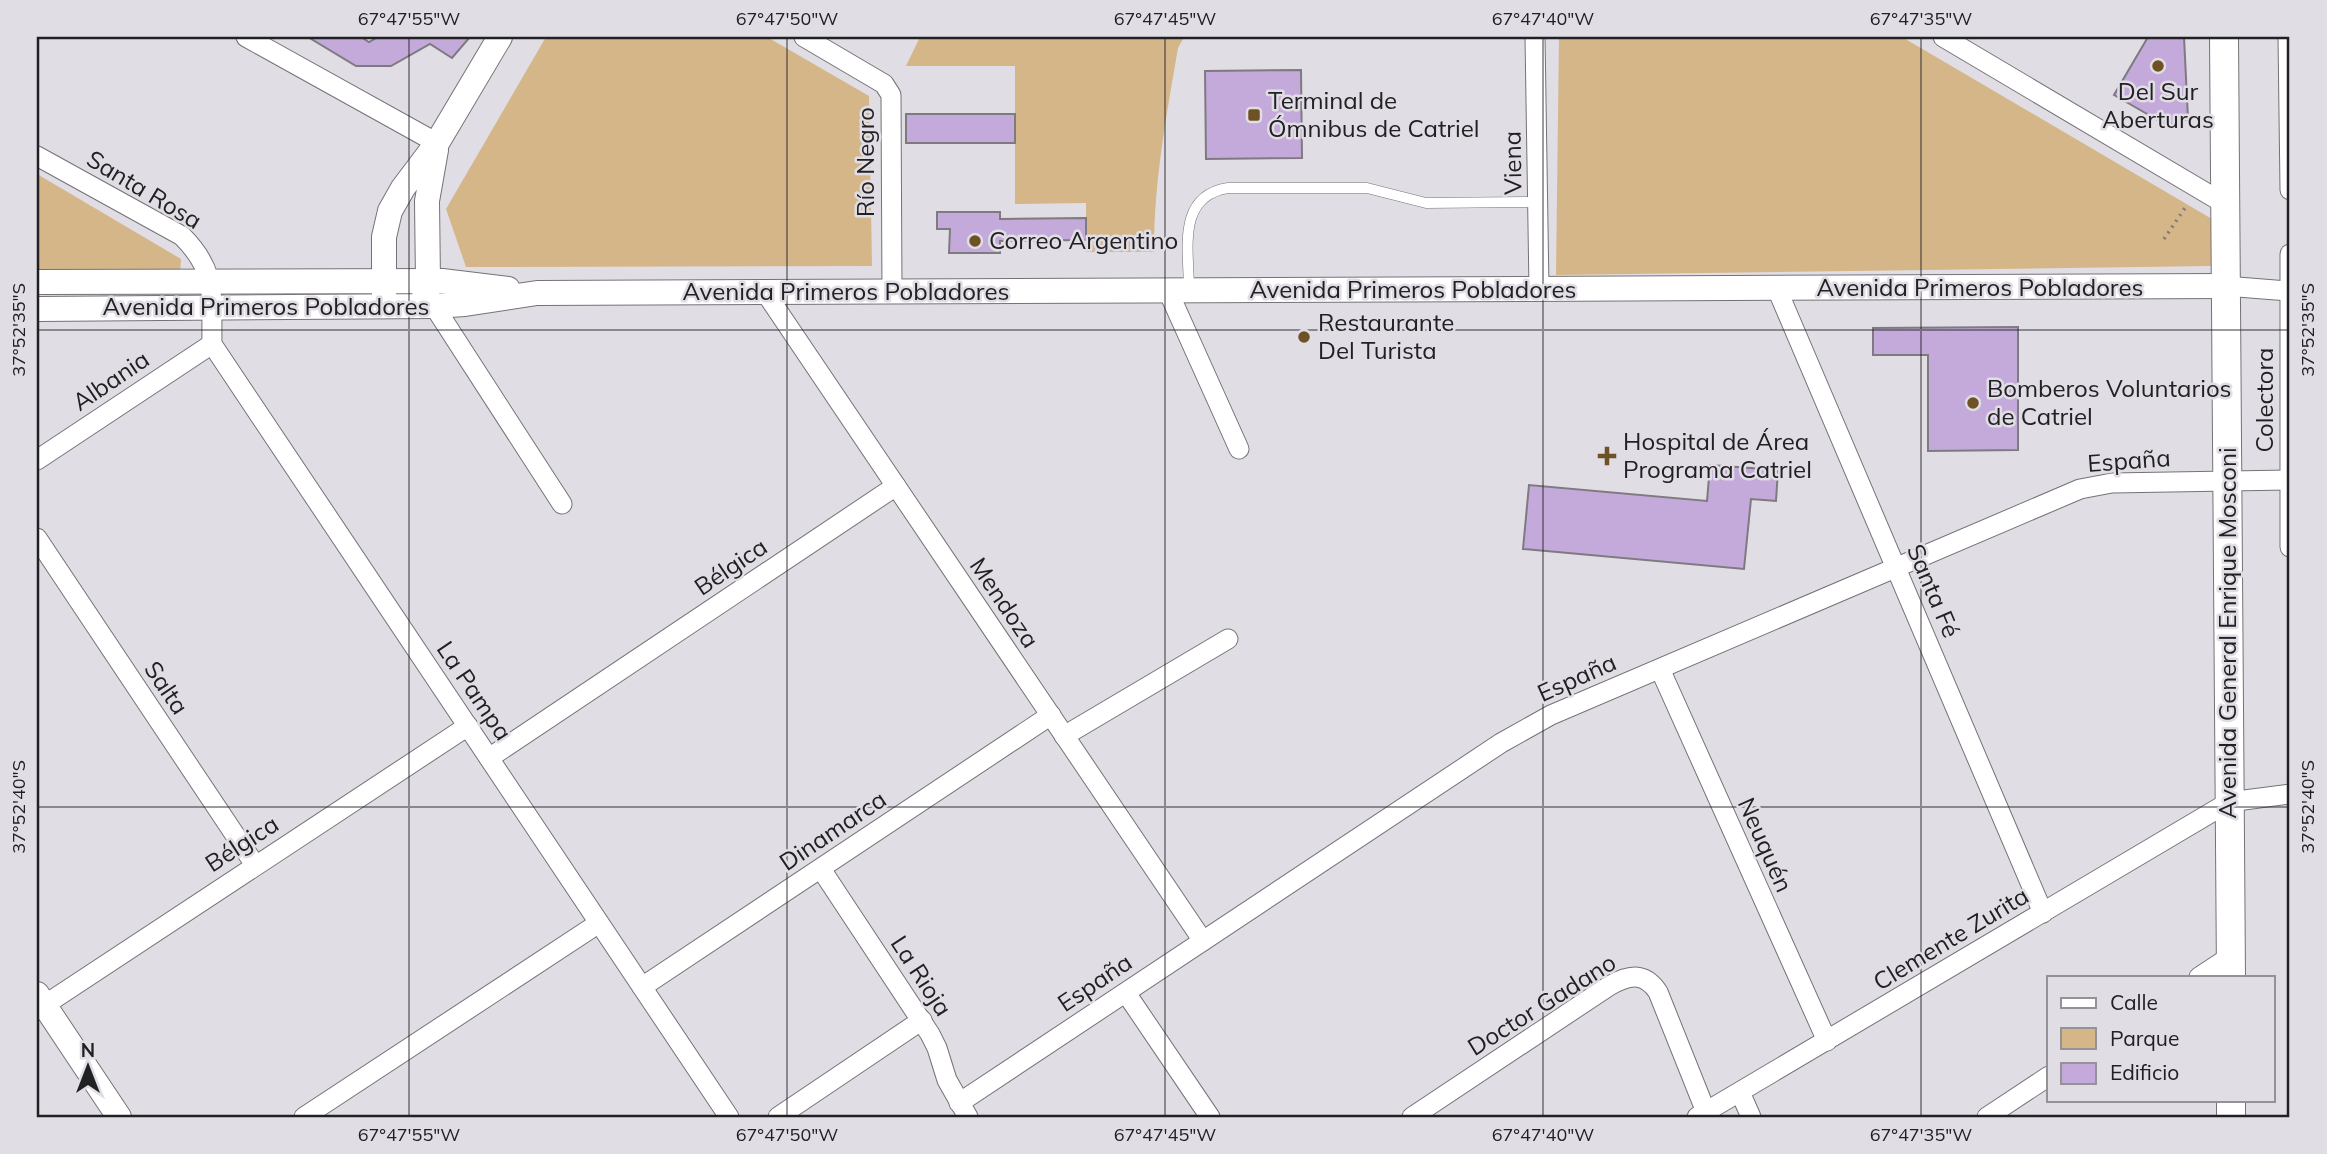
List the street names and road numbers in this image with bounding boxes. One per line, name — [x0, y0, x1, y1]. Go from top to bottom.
street label: Río Negro — [850, 107, 880, 217]
street label: Viena — [1496, 131, 1528, 195]
street label: Santa Rosa — [82, 143, 207, 235]
street label: Avenida Primeros Pobladores — [1817, 272, 2143, 302]
street label: Avenida Primeros Pobladores — [1250, 274, 1576, 304]
street label: Avenida Primeros Pobladores — [683, 276, 1009, 306]
street label: Avenida Primeros Pobladores — [103, 291, 429, 321]
street label: Albania — [66, 344, 155, 417]
street label: Colectora — [2249, 348, 2279, 452]
street label: España — [2086, 442, 2171, 478]
street label: Avenida General Enrique Mosconi — [2212, 447, 2242, 819]
street label: Bélgica — [688, 531, 773, 601]
street label: Santa Fé — [1901, 539, 1967, 642]
street label: Mendoza — [964, 552, 1046, 653]
street label: La Pampa — [431, 635, 519, 746]
street label: España — [1533, 646, 1621, 708]
street label: Salta — [138, 655, 195, 720]
street label: Dinamarca — [773, 784, 892, 877]
street label: Neuquén — [1732, 793, 1800, 896]
street label: Bélgica — [199, 808, 284, 878]
street label: Clemente Zurita — [1867, 880, 2034, 996]
street label: La Rioja — [885, 930, 959, 1021]
street label: España — [1052, 946, 1137, 1018]
street label: Doctor Gadano — [1462, 947, 1621, 1062]

